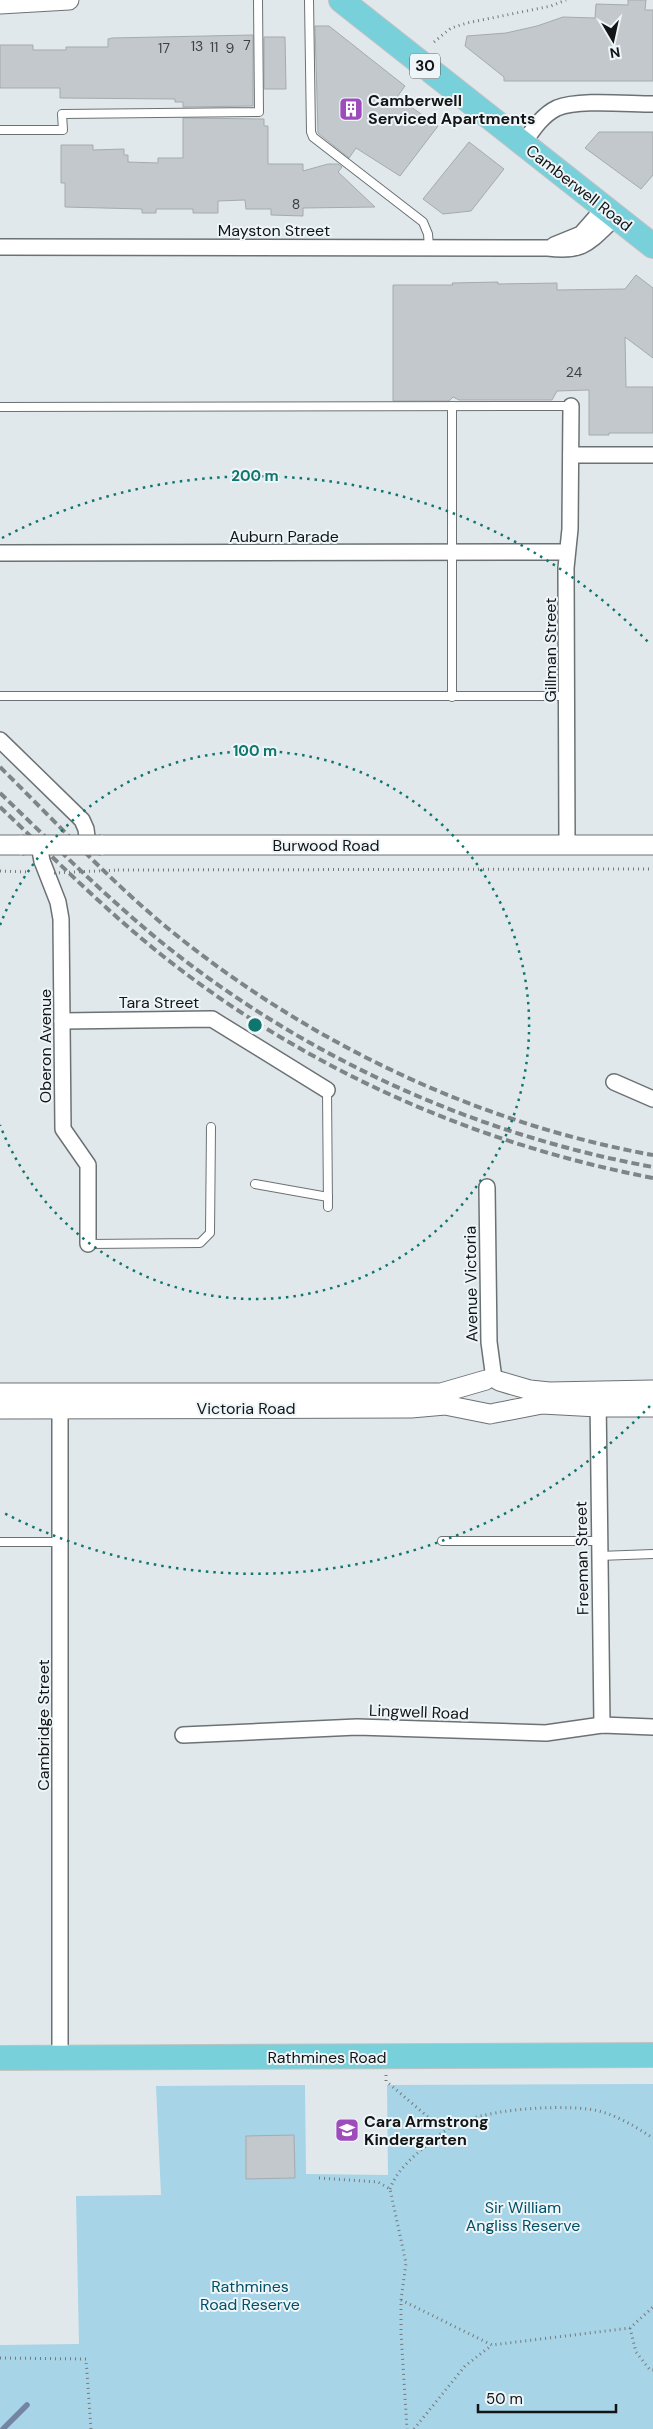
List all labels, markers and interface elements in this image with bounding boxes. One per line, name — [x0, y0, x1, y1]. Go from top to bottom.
north arrow — [588, 15, 638, 65]
house number: 7 — [243, 36, 251, 54]
house number: 13 — [191, 37, 203, 55]
house number: 11 — [210, 38, 218, 56]
house number: 17 — [158, 39, 170, 57]
house number: 9 — [226, 39, 235, 57]
text: N — [609, 43, 621, 63]
road number: 30 — [410, 54, 440, 78]
place label: Camberwell Serviced Apartments — [368, 90, 536, 129]
building icon: Camberwell Serviced Apartments — [338, 96, 364, 122]
street label: Camberwell Road — [522, 140, 636, 236]
house number: 8 — [292, 195, 300, 213]
street label: Mayston Street — [218, 220, 330, 241]
house number: 24 — [566, 363, 583, 381]
text: 200 m — [231, 466, 279, 486]
street label: Auburn Parade — [229, 526, 339, 547]
street label: Gillman Street — [540, 598, 561, 702]
text: 100 m — [233, 741, 277, 761]
street label: Burwood Road — [272, 835, 380, 856]
street label: Oberon Avenue — [35, 989, 56, 1103]
street label: Tara Street — [119, 992, 199, 1013]
centre of rings — [246, 1016, 264, 1034]
street label: Avenue Victoria — [459, 1226, 483, 1342]
street label: Victoria Road — [197, 1398, 295, 1419]
street label: Freeman Street — [571, 1501, 593, 1615]
street label: Cambridge Street — [33, 1659, 54, 1791]
street label: Lingwell Road — [369, 1700, 469, 1724]
street label: Rathmines Road — [267, 2047, 387, 2068]
place label: Cara Armstrong Kindergarten — [364, 2111, 489, 2150]
school or university icon: Cara Armstrong Kindergarten — [334, 2117, 360, 2143]
park label: Sir William Angliss Reserve — [466, 2197, 580, 2236]
park label: Rathmines Road Reserve — [200, 2276, 300, 2315]
scale bar — [478, 2382, 616, 2414]
text: 50 m — [486, 2389, 523, 2409]

